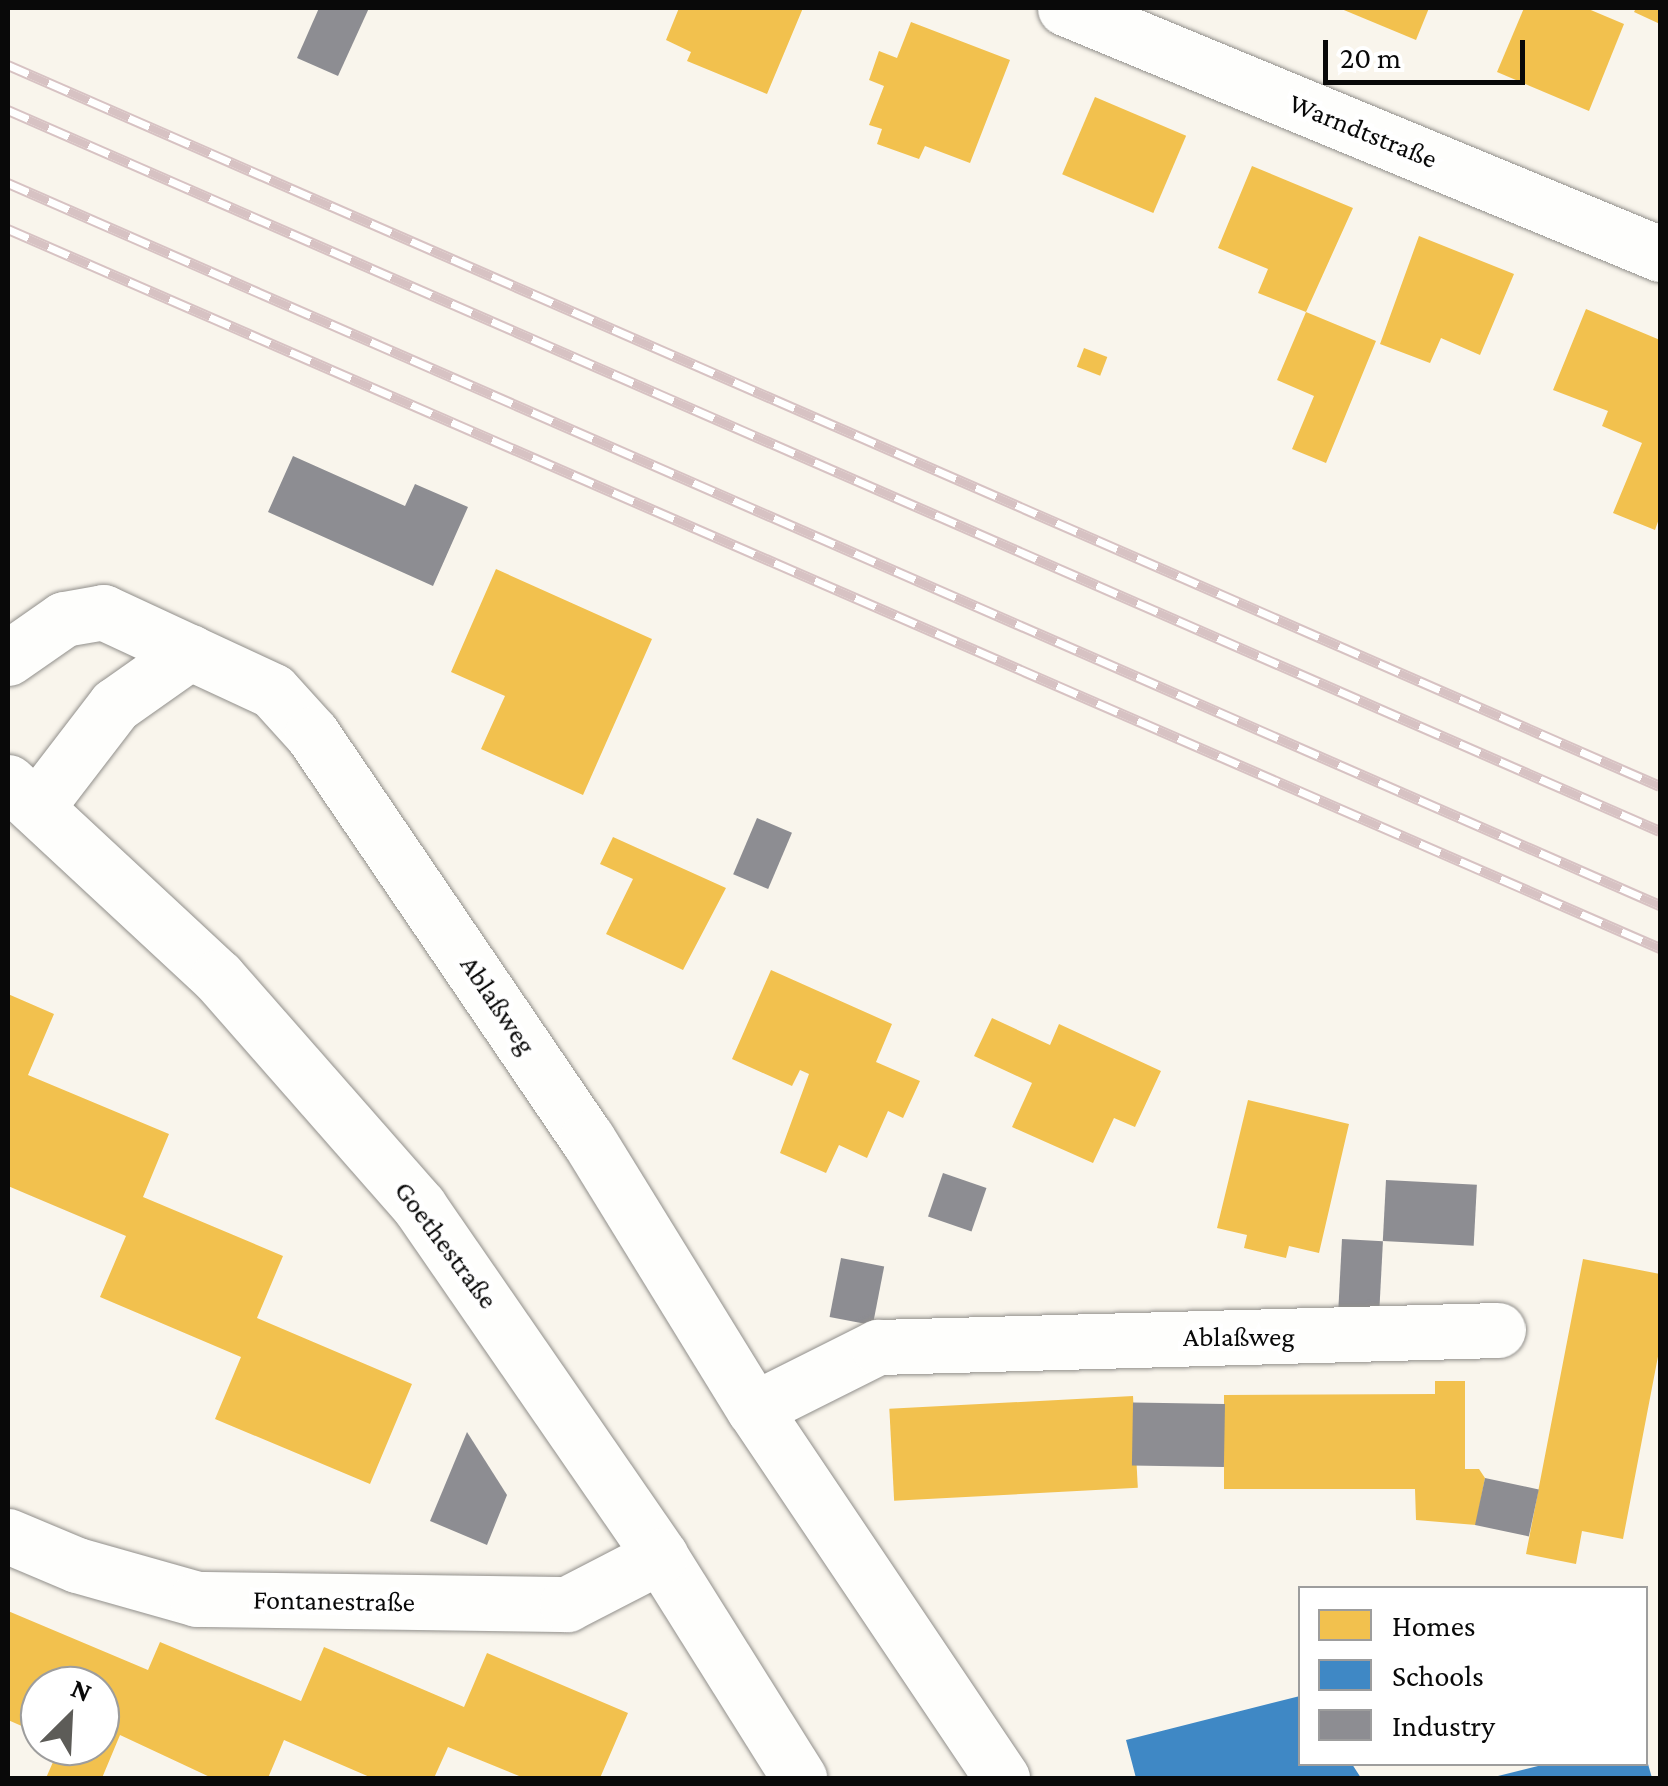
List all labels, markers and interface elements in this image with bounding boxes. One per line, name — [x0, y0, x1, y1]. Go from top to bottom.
scale bar — [1328, 20, 1530, 82]
text: 20 m — [1340, 41, 1401, 74]
street label: Warndtstraße — [1284, 86, 1442, 176]
street label: Ablaßweg — [453, 949, 543, 1061]
street label: Goethestraße — [387, 1175, 505, 1315]
street label: Ablaßweg — [1183, 1320, 1295, 1354]
street label: Fontanestraße — [253, 1583, 415, 1619]
legend — [1298, 1586, 1648, 1766]
text: Homes — [1392, 1609, 1476, 1642]
text: Schools — [1392, 1659, 1484, 1692]
north arrow — [20, 1666, 120, 1766]
text: N — [67, 1672, 97, 1708]
text: Industry — [1392, 1709, 1495, 1742]

